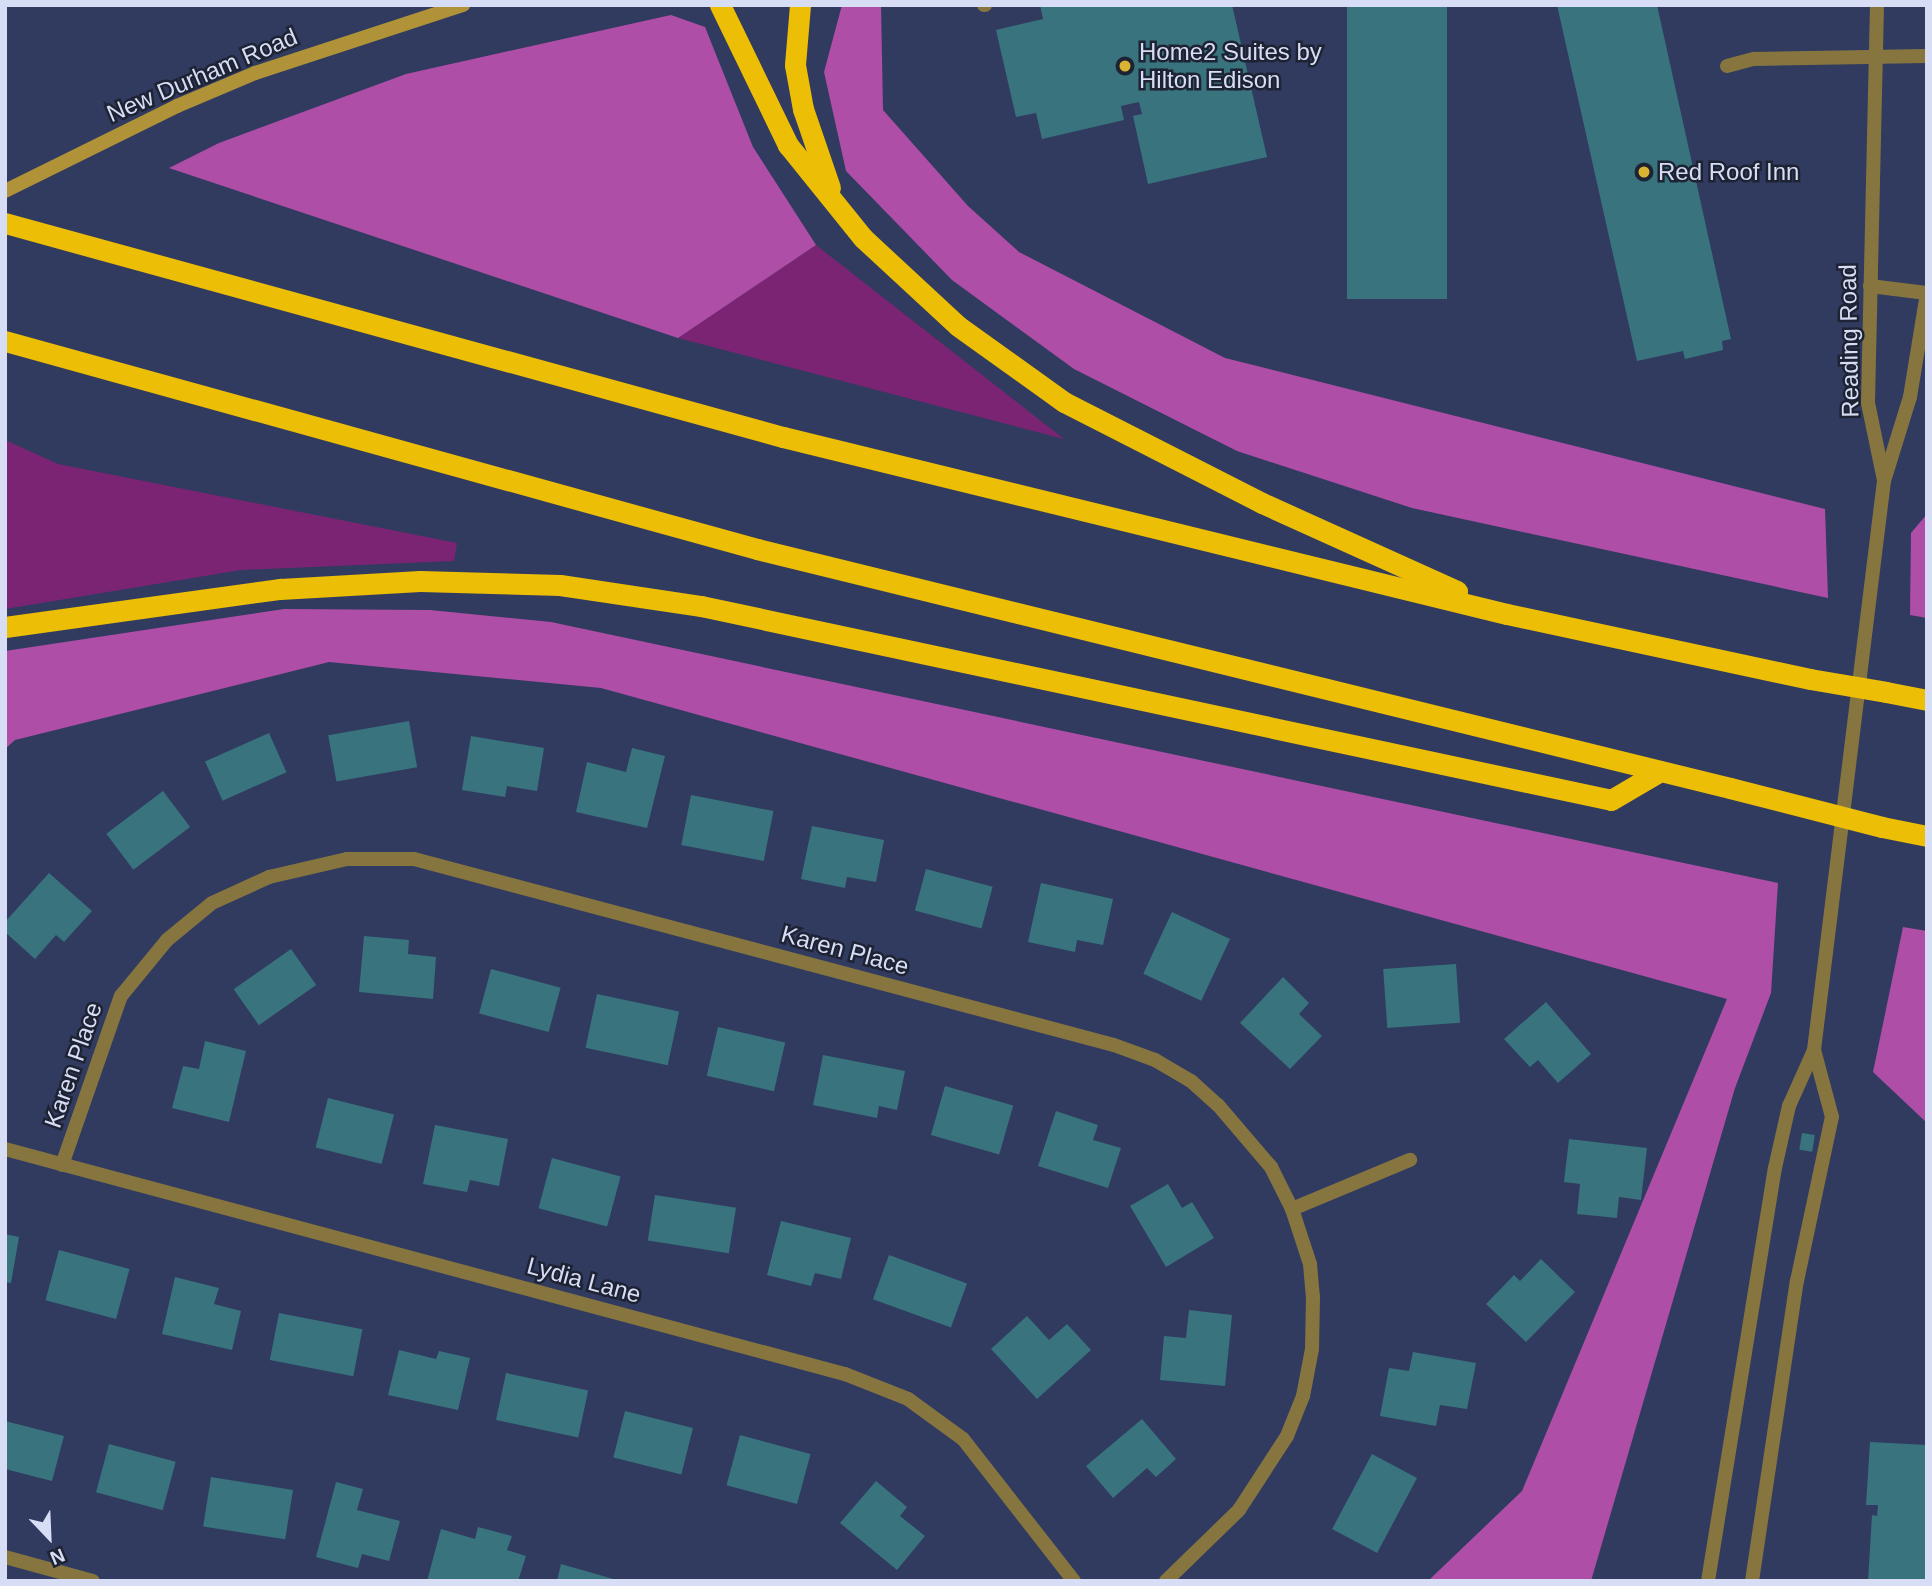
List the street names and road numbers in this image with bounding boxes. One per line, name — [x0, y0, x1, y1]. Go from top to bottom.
street label: New Durham Road — [102, 22, 302, 128]
street label: Reading Road — [1833, 264, 1865, 418]
street label: Karen Place — [778, 919, 912, 981]
street label: Karen Place — [38, 999, 108, 1131]
street label: Lydia Lane — [524, 1251, 644, 1309]

